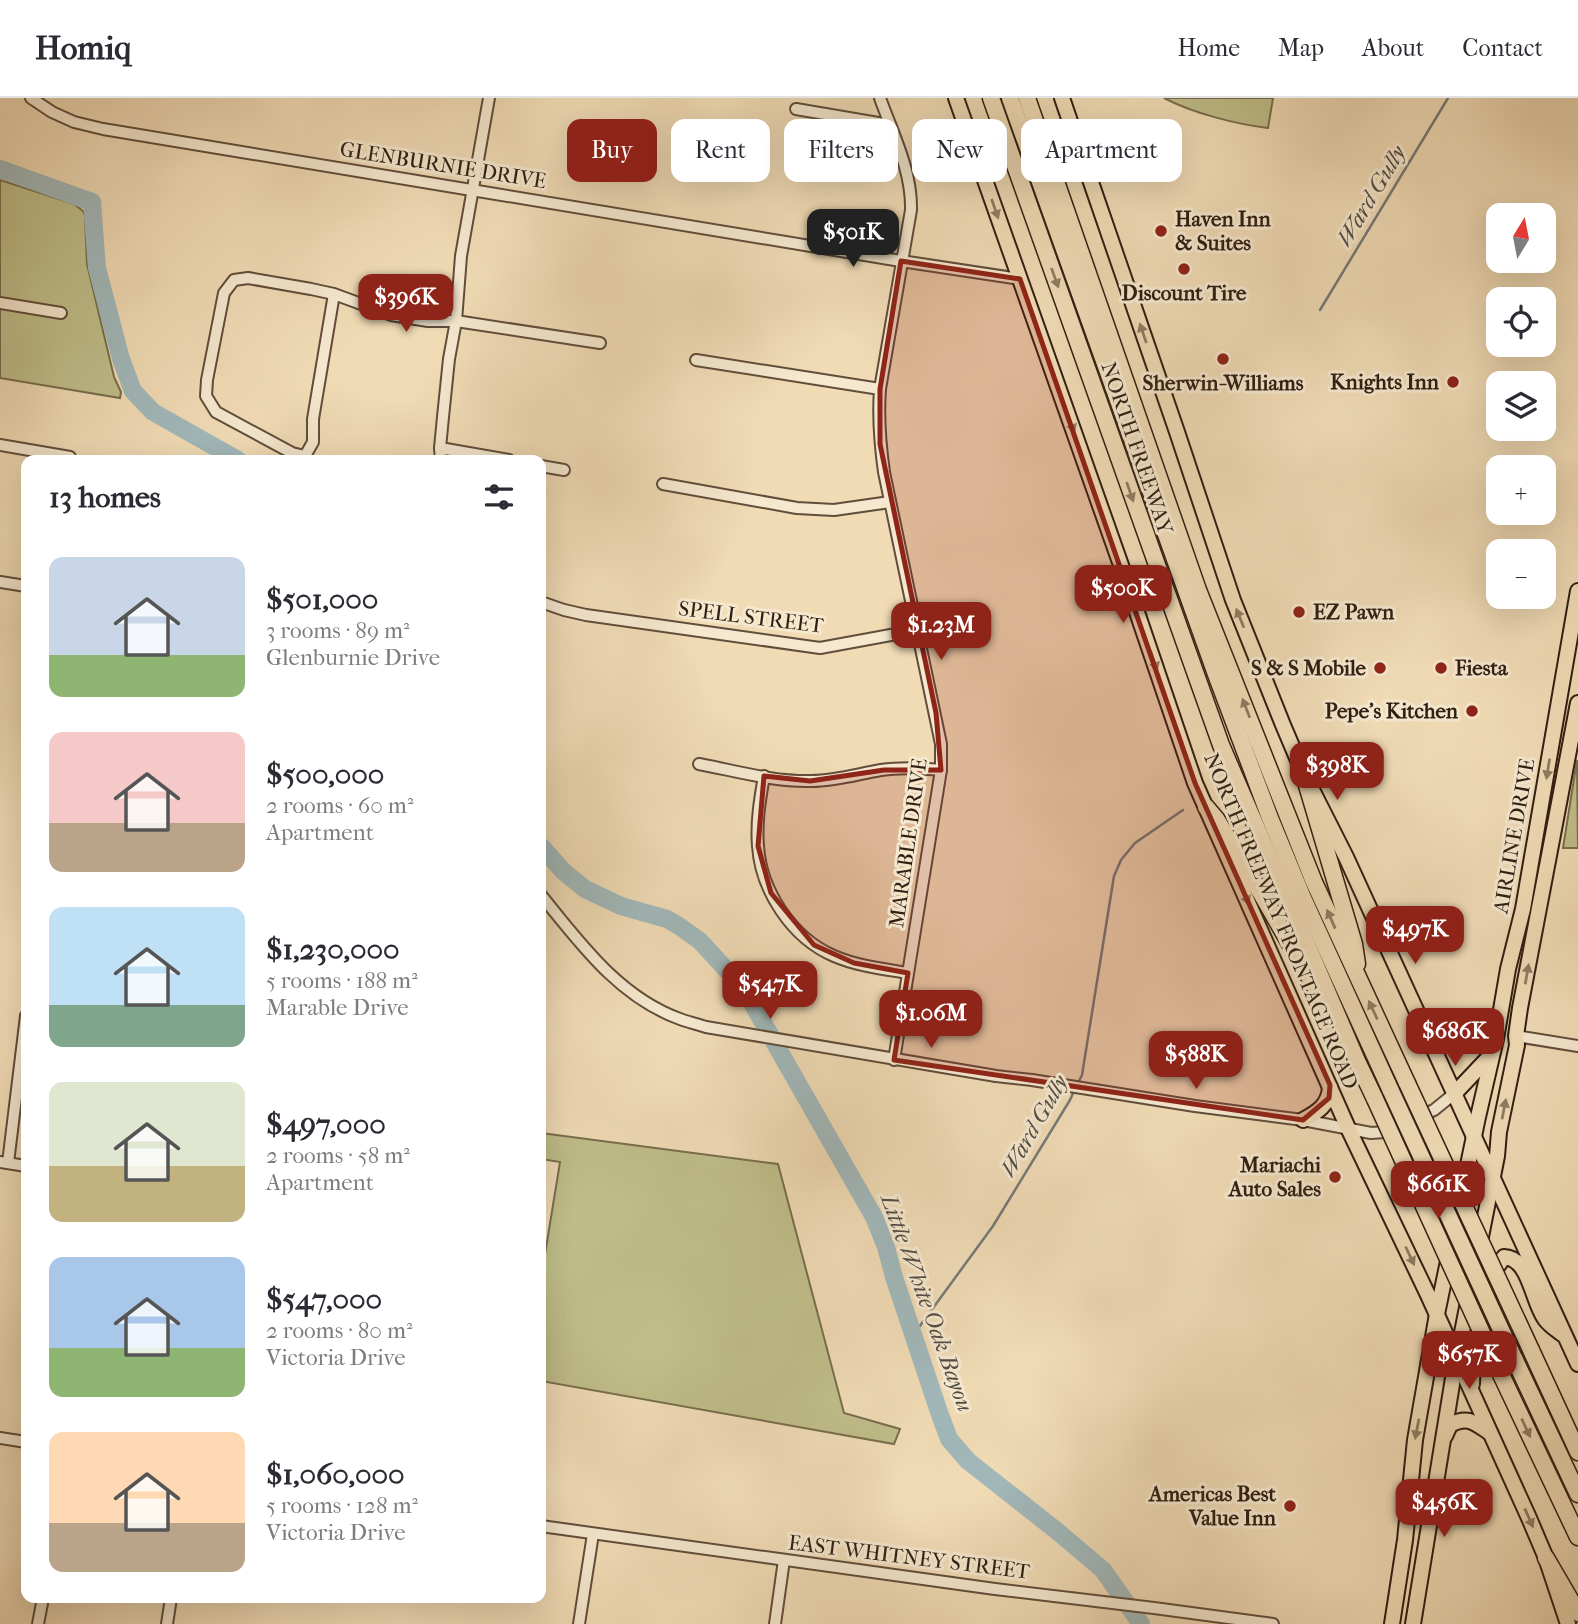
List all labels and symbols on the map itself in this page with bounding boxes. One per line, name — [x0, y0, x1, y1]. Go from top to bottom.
street label: GLENBURNIE DRIVE — [338, 137, 548, 193]
water label: Ward Gully — [1331, 140, 1412, 251]
one-way arrow — [990, 198, 1001, 219]
north arrow — [1486, 203, 1556, 273]
place label: Haven Inn & Suites — [1175, 207, 1272, 255]
pin: $501K — [804, 209, 902, 269]
marker: Haven Inn & Suites — [1153, 223, 1169, 239]
marker: Discount Tire — [1176, 261, 1192, 277]
one-way arrow — [1050, 267, 1061, 288]
pin: $396K — [357, 274, 455, 334]
place label: Discount Tire — [1122, 281, 1247, 305]
one-way arrow — [1137, 323, 1148, 344]
marker: Sherwin-Williams — [1215, 351, 1231, 367]
street label: NORTH FREEWAY — [1096, 359, 1178, 538]
place label: Knights Inn — [1330, 370, 1440, 394]
place label: Sherwin-Williams — [1143, 371, 1304, 395]
marker: Knights Inn — [1445, 374, 1461, 390]
one-way arrow — [1066, 413, 1077, 434]
one-way arrow — [1125, 482, 1136, 503]
pin: $500K — [1074, 566, 1172, 625]
street label: SPELL STREET — [677, 596, 826, 638]
place label: EZ Pawn — [1313, 600, 1395, 624]
pin: $1.23M — [884, 602, 998, 662]
marker: EZ Pawn — [1291, 604, 1307, 620]
one-way arrow — [1235, 607, 1246, 628]
one-way arrow — [1149, 650, 1160, 671]
place label: S & S Mobile — [1251, 656, 1367, 680]
place label: Fiesta — [1454, 656, 1509, 680]
marker: S & S Mobile — [1372, 660, 1388, 676]
marker: Fiesta — [1433, 660, 1449, 676]
one-way arrow — [1240, 697, 1251, 718]
place label: Pepe's Kitchen — [1325, 699, 1459, 723]
marker: Pepe's Kitchen — [1464, 703, 1480, 719]
pin: $398K — [1288, 742, 1386, 802]
street label: NORTH FREEWAY FRONTAGE ROAD — [1199, 749, 1363, 1093]
street label: MARABLE DRIVE — [884, 757, 932, 929]
street label: AIRLINE DRIVE — [1488, 757, 1539, 916]
one-way arrow — [1542, 759, 1553, 781]
one-way arrow — [1240, 885, 1251, 906]
pin: $497K — [1366, 906, 1464, 966]
one-way arrow — [1325, 908, 1336, 929]
pin: $547K — [721, 962, 819, 1021]
one-way arrow — [1521, 963, 1532, 985]
pin: $1.06M — [874, 990, 988, 1050]
one-way arrow — [1367, 1000, 1378, 1020]
pin: $686K — [1406, 1009, 1504, 1068]
pin: $588K — [1147, 1032, 1245, 1091]
water label: Ward Gully — [994, 1070, 1074, 1181]
one-way arrow — [1499, 1098, 1510, 1120]
place label: Mariachi Auto Sales — [1227, 1153, 1322, 1201]
pin: $661K — [1389, 1162, 1487, 1221]
marker: Mariachi Auto Sales — [1327, 1169, 1343, 1185]
water label: Little White Oak Bayou — [874, 1189, 979, 1416]
one-way arrow — [1404, 1246, 1416, 1266]
pin: $657K — [1420, 1332, 1518, 1391]
one-way arrow — [1411, 1418, 1422, 1440]
one-way arrow — [1520, 1418, 1532, 1438]
pin: $456K — [1395, 1480, 1493, 1539]
place label: Americas Best Value Inn — [1147, 1482, 1277, 1530]
marker: Americas Best Value Inn — [1282, 1498, 1298, 1514]
one-way arrow — [1523, 1508, 1535, 1528]
street label: EAST WHITNEY STREET — [787, 1530, 1032, 1584]

